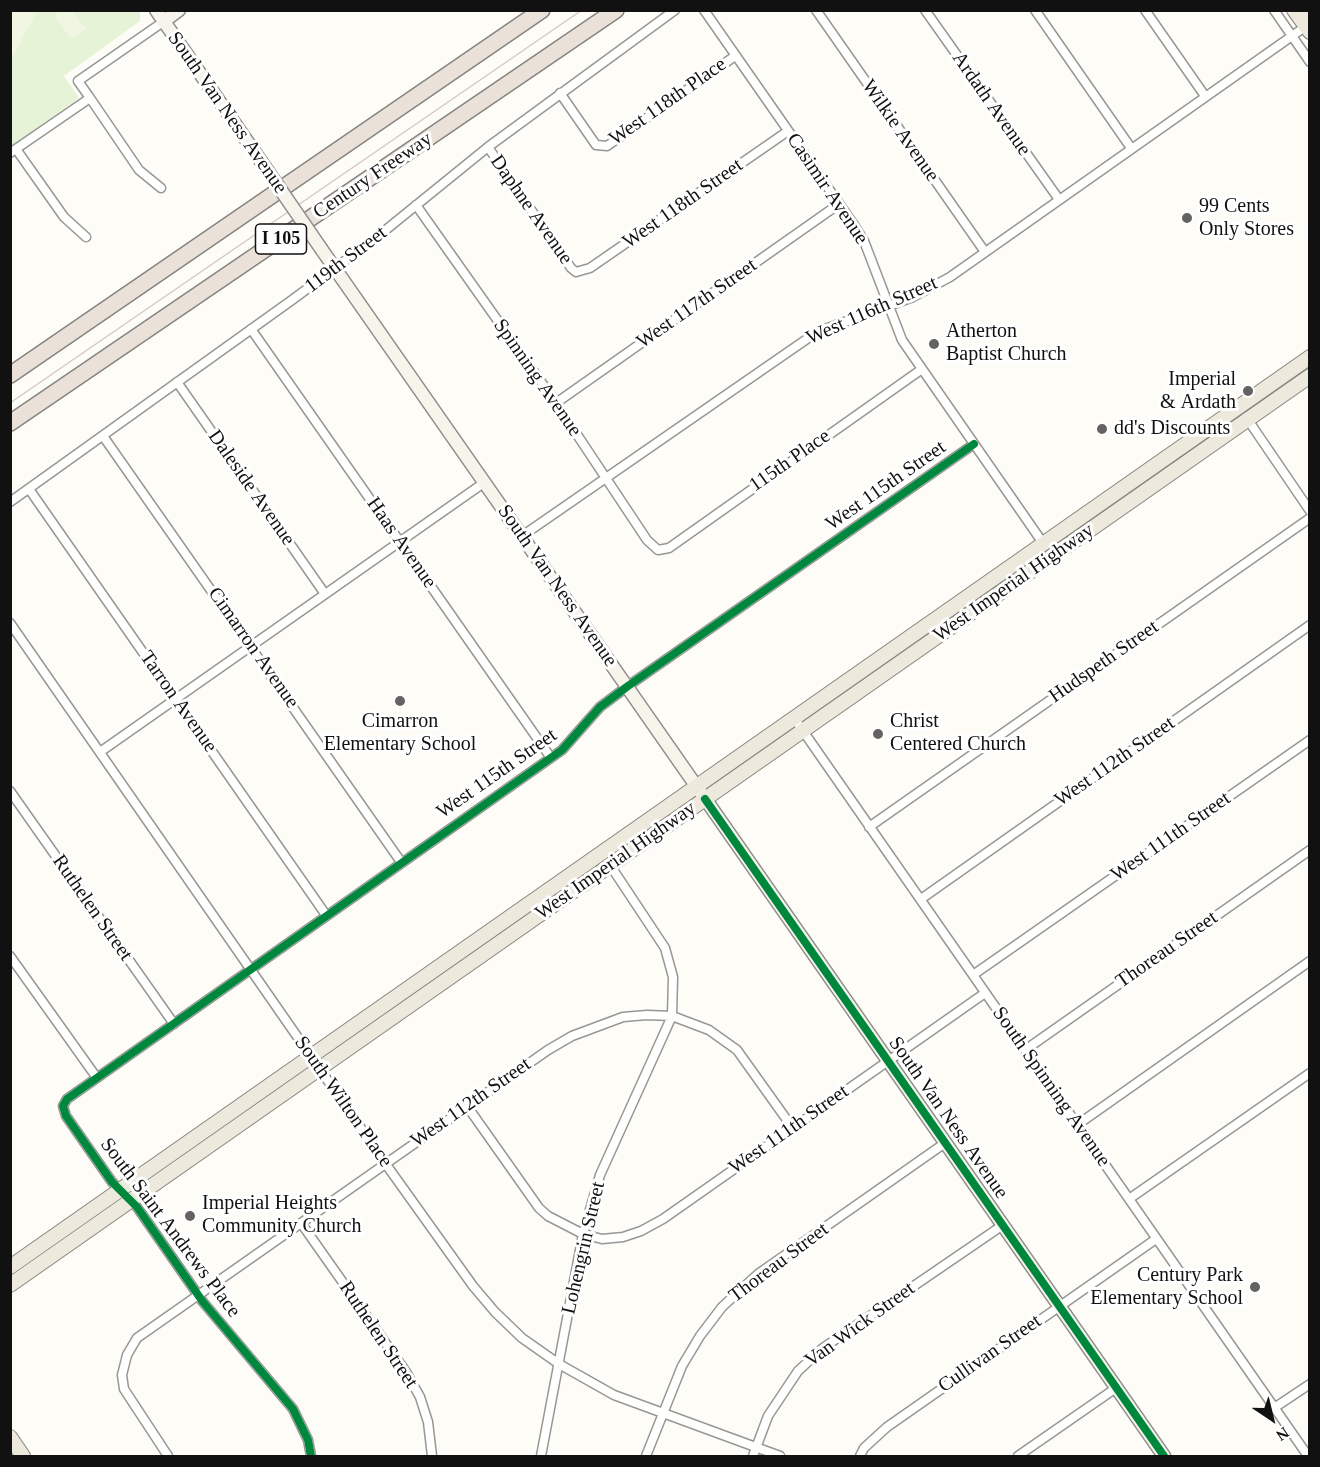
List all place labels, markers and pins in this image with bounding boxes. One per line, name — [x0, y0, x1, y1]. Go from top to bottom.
place label: 99 Cents Only Stores — [1199, 195, 1294, 242]
marker: 99 Cents Only Stores — [1180, 211, 1194, 225]
place label: Atherton Baptist Church — [946, 320, 1067, 367]
marker: Atherton Baptist Church — [927, 337, 941, 351]
place label: Imperial & Ardath — [1160, 368, 1236, 415]
marker: Imperial & Ardath — [1241, 384, 1255, 398]
place label: dd's Discounts — [1114, 417, 1230, 441]
marker: dd's Discounts — [1095, 422, 1109, 436]
marker: Cimarron Elementary School — [393, 694, 407, 708]
place label: Cimarron Elementary School — [324, 710, 476, 757]
place label: Christ Centered Church — [890, 710, 1026, 757]
marker: Christ Centered Church — [871, 727, 885, 741]
place label: Imperial Heights Community Church — [202, 1192, 361, 1239]
marker: Imperial Heights Community Church — [183, 1209, 197, 1223]
place label: Century Park Elementary School — [1090, 1264, 1243, 1311]
marker: Century Park Elementary School — [1248, 1280, 1262, 1294]

